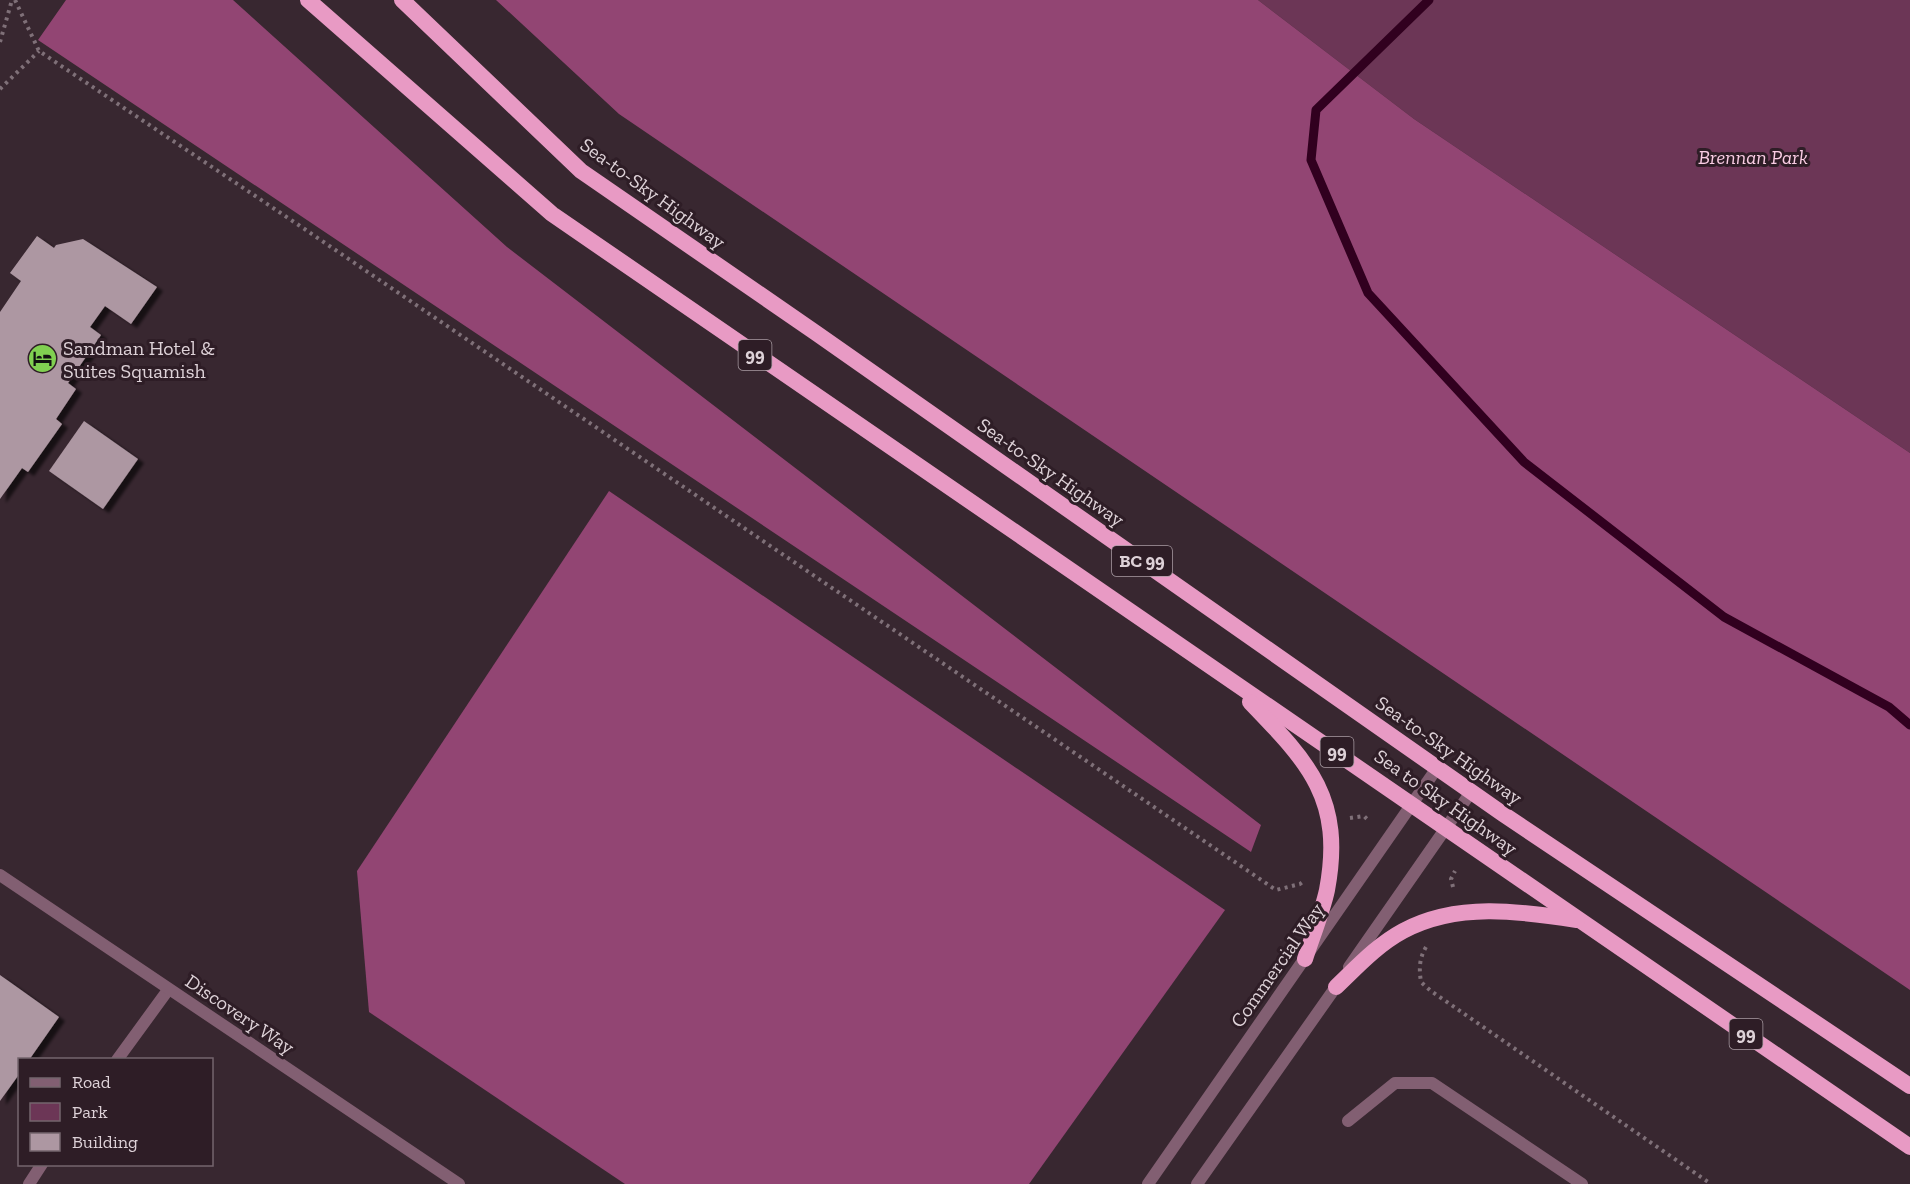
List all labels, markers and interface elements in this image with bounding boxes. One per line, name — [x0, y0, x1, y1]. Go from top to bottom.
street label: Sea-to-Sky Highway — [576, 132, 731, 254]
park label: Brennan Park — [1698, 145, 1808, 169]
place label: Sandman Hotel & Suites Squamish — [63, 336, 215, 383]
road number: 99 — [738, 340, 771, 370]
hotel icon: Sandman Hotel & Suites Squamish — [26, 343, 58, 375]
street label: Sea-to-Sky Highway — [973, 412, 1130, 532]
road number: BC 99 — [1112, 546, 1172, 576]
street label: Sea-to-Sky Highway — [1371, 690, 1528, 810]
road number: 99 — [1320, 737, 1354, 767]
street label: Sea to Sky Highway — [1370, 744, 1523, 861]
street label: Commercial Way — [1225, 897, 1329, 1032]
street label: Discovery Way — [181, 969, 300, 1060]
road number: 99 — [1730, 1019, 1762, 1049]
legend — [18, 1058, 213, 1166]
text: Road — [72, 1071, 111, 1093]
text: Park — [72, 1101, 108, 1123]
text: Building — [72, 1131, 138, 1153]

